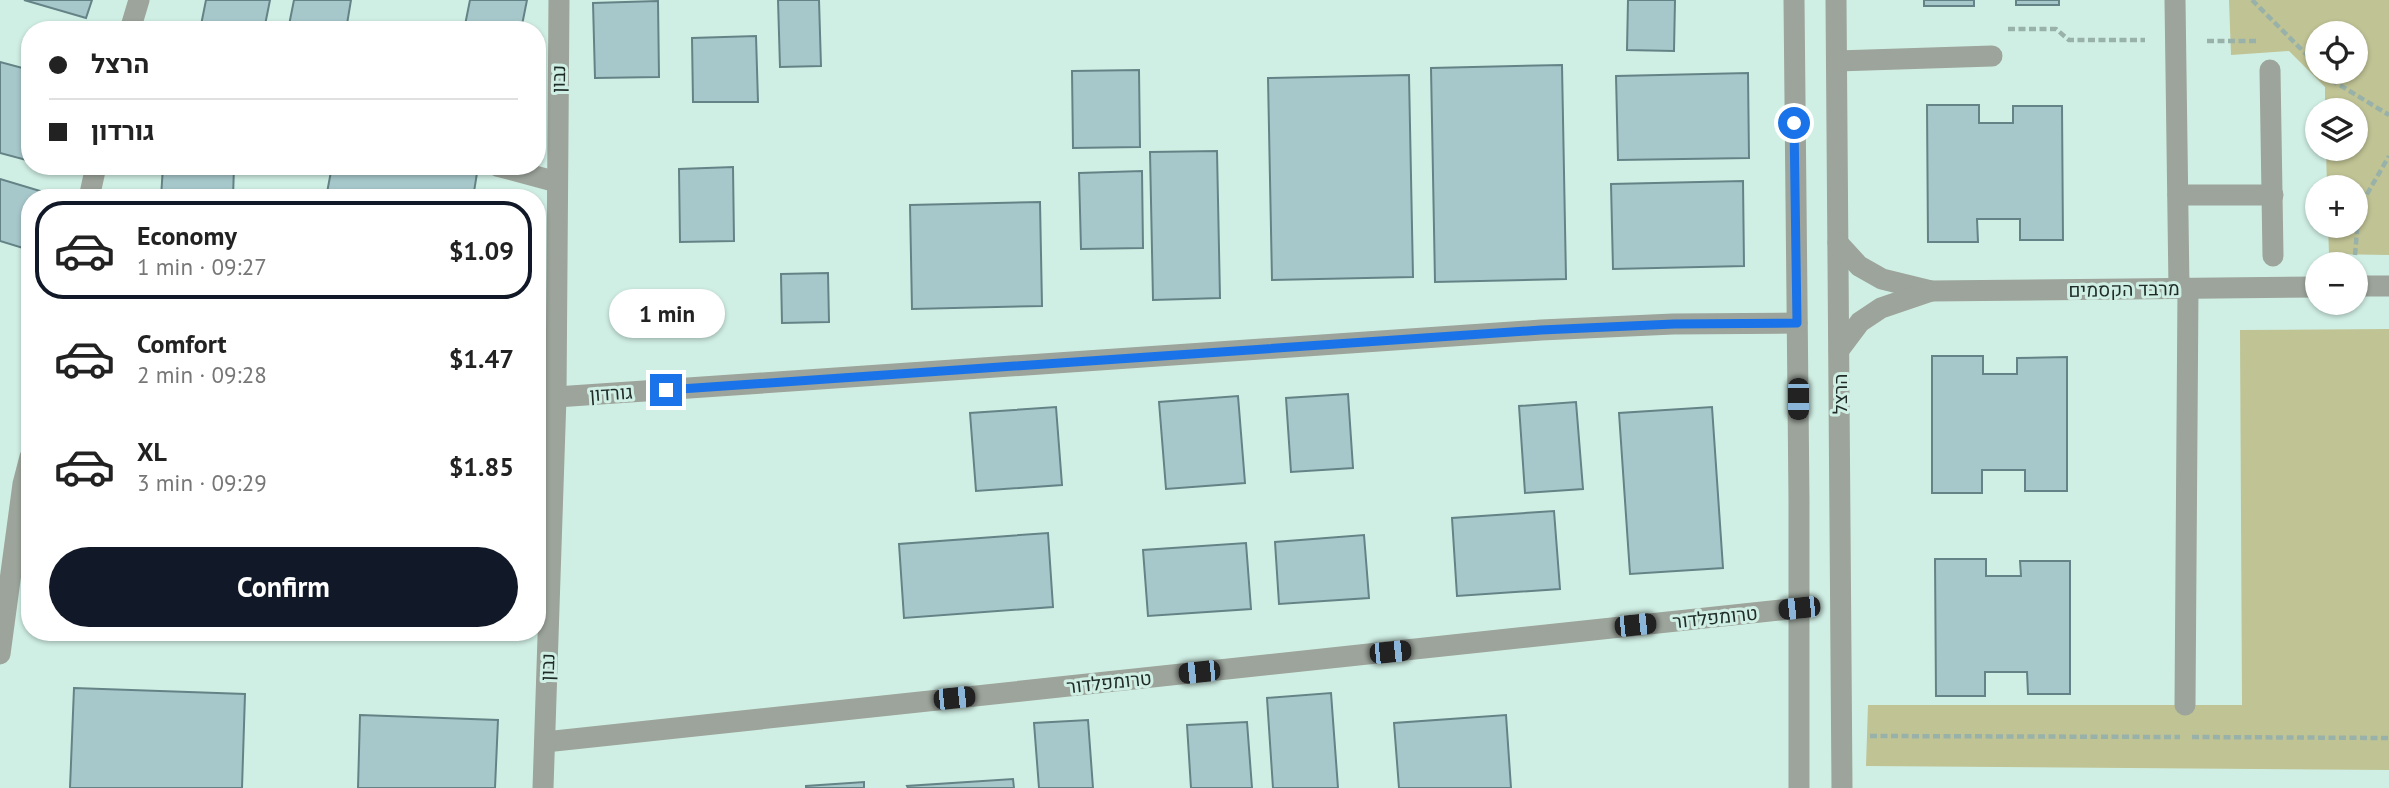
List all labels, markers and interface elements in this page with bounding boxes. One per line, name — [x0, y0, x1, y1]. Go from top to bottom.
map controls — [2305, 21, 2368, 315]
button: locate — [2305, 21, 2368, 84]
text: הרצל — [91, 47, 149, 80]
street label: נבון — [546, 65, 570, 93]
button: layers — [2305, 98, 2368, 161]
route start — [1778, 107, 1810, 139]
text: גורדון — [91, 114, 155, 147]
button: + — [2305, 175, 2368, 238]
icon: car — [53, 219, 116, 282]
text: Economy — [137, 219, 237, 252]
text: $1.09 — [449, 234, 514, 267]
text: 1 min · 09:27 — [137, 252, 267, 281]
button: − — [2305, 252, 2368, 315]
street label: מרבד הקסמים — [2068, 276, 2180, 302]
callout: 1 min — [608, 288, 724, 338]
text: 1 min — [639, 299, 695, 328]
icon: car — [53, 327, 116, 390]
text: Comfort — [137, 327, 227, 360]
text: $1.47 — [449, 342, 514, 375]
text: 2 min · 09:28 — [137, 360, 267, 389]
route end — [650, 374, 682, 406]
street label: הרצל — [1828, 374, 1852, 414]
car — [1788, 378, 1809, 420]
street label: גורדון — [589, 380, 633, 406]
icon: car — [53, 435, 116, 498]
text: XL — [137, 435, 167, 468]
text: $1.85 — [449, 450, 514, 483]
text: 3 min · 09:29 — [137, 468, 267, 497]
button: Confirm — [49, 547, 518, 627]
car — [1778, 595, 1821, 621]
street label: טרומפלדור — [1671, 601, 1759, 633]
car — [1614, 612, 1657, 638]
car — [1369, 639, 1412, 665]
street label: נבון — [535, 653, 559, 681]
car — [1178, 659, 1221, 685]
street label: טרומפלדור — [1065, 666, 1153, 698]
car — [933, 685, 976, 711]

